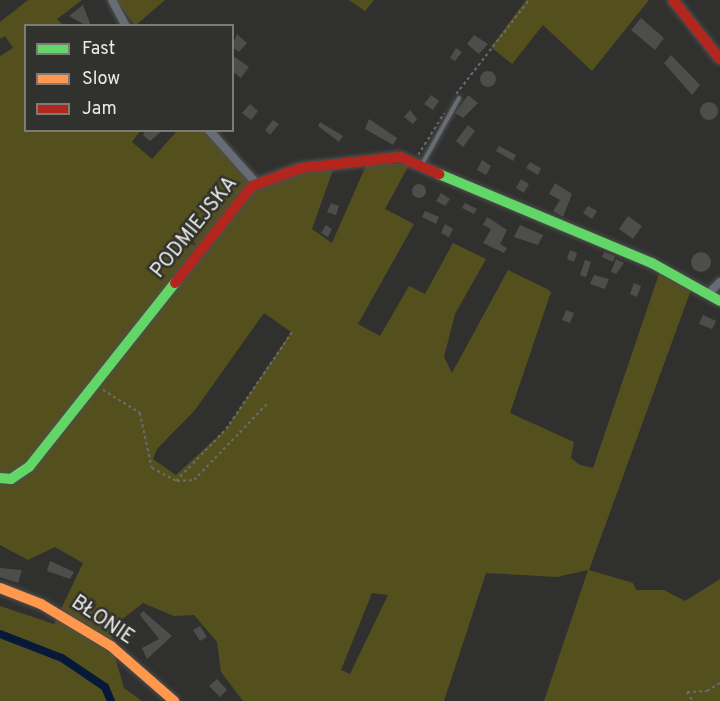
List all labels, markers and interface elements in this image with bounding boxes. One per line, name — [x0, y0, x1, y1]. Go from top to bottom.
legend — [24, 24, 234, 132]
text: Fast — [82, 38, 115, 61]
text: Slow — [82, 68, 120, 91]
text: Jam — [82, 98, 117, 121]
street label: PODMIEJSKA — [147, 172, 243, 284]
street label: BŁONIE — [66, 591, 138, 651]

